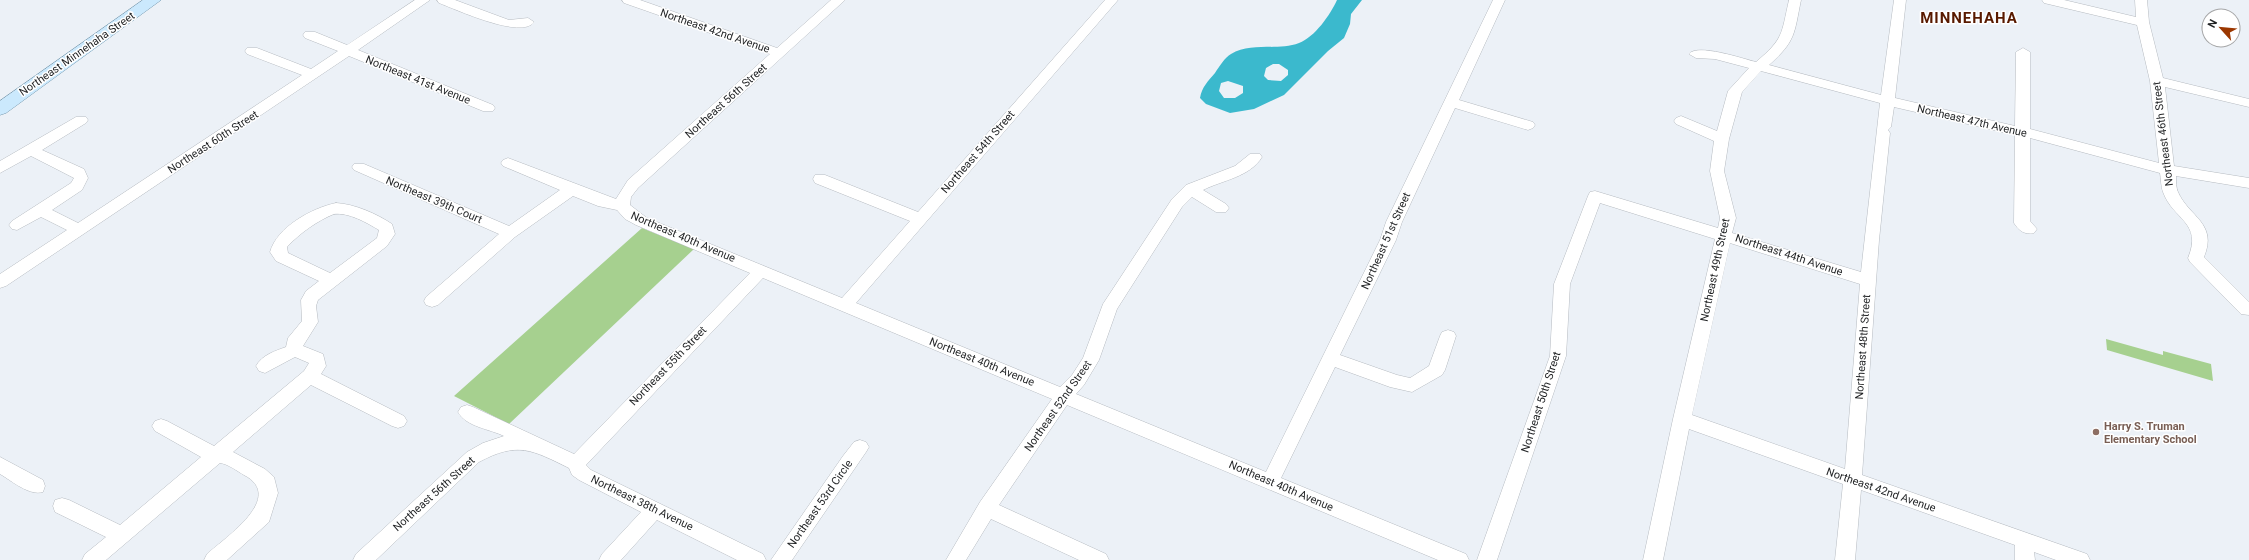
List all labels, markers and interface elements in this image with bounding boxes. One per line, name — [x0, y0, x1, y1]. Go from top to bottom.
street label: Northeast 42nd Avenue — [659, 6, 772, 56]
north arrow — [2201, 8, 2241, 48]
street label: Northeast Minnehaha Street — [17, 9, 137, 99]
district label: MINNEHAHA — [1920, 9, 2018, 27]
text: N — [2205, 17, 2220, 30]
street label: Northeast 41st Avenue — [364, 53, 472, 107]
street label: Northeast 56th Street — [682, 61, 770, 141]
street label: Northeast 46th Street — [2150, 81, 2176, 187]
street label: Northeast 47th Avenue — [1916, 102, 2028, 140]
street label: Northeast 60th Street — [165, 108, 261, 176]
street label: Northeast 54th Street — [939, 108, 1018, 196]
street label: Northeast 39th Court — [384, 174, 485, 226]
street label: Northeast 51st Street — [1359, 190, 1413, 292]
street label: Northeast 40th Avenue — [629, 209, 737, 265]
street label: Northeast 49th Street — [1698, 217, 1732, 323]
street label: Northeast 44th Avenue — [1734, 231, 1845, 279]
street label: Northeast 48th Street — [1853, 294, 1873, 400]
street label: Northeast 55th Street — [627, 323, 710, 408]
street label: Northeast 40th Avenue — [927, 335, 1037, 389]
street label: Northeast 50th Street — [1519, 350, 1564, 454]
street label: Northeast 52nd Street — [1022, 358, 1095, 454]
place label: Harry S. Truman Elementary School — [2104, 420, 2197, 446]
marker: Harry S. Truman Elementary School — [2091, 427, 2101, 437]
street label: Northeast 56th Street — [390, 454, 478, 534]
street label: Northeast 53rd Circle — [785, 457, 855, 550]
street label: Northeast 40th Avenue — [1227, 458, 1335, 514]
street label: Northeast 42nd Avenue — [1825, 465, 1938, 515]
street label: Northeast 38th Avenue — [589, 473, 695, 534]

